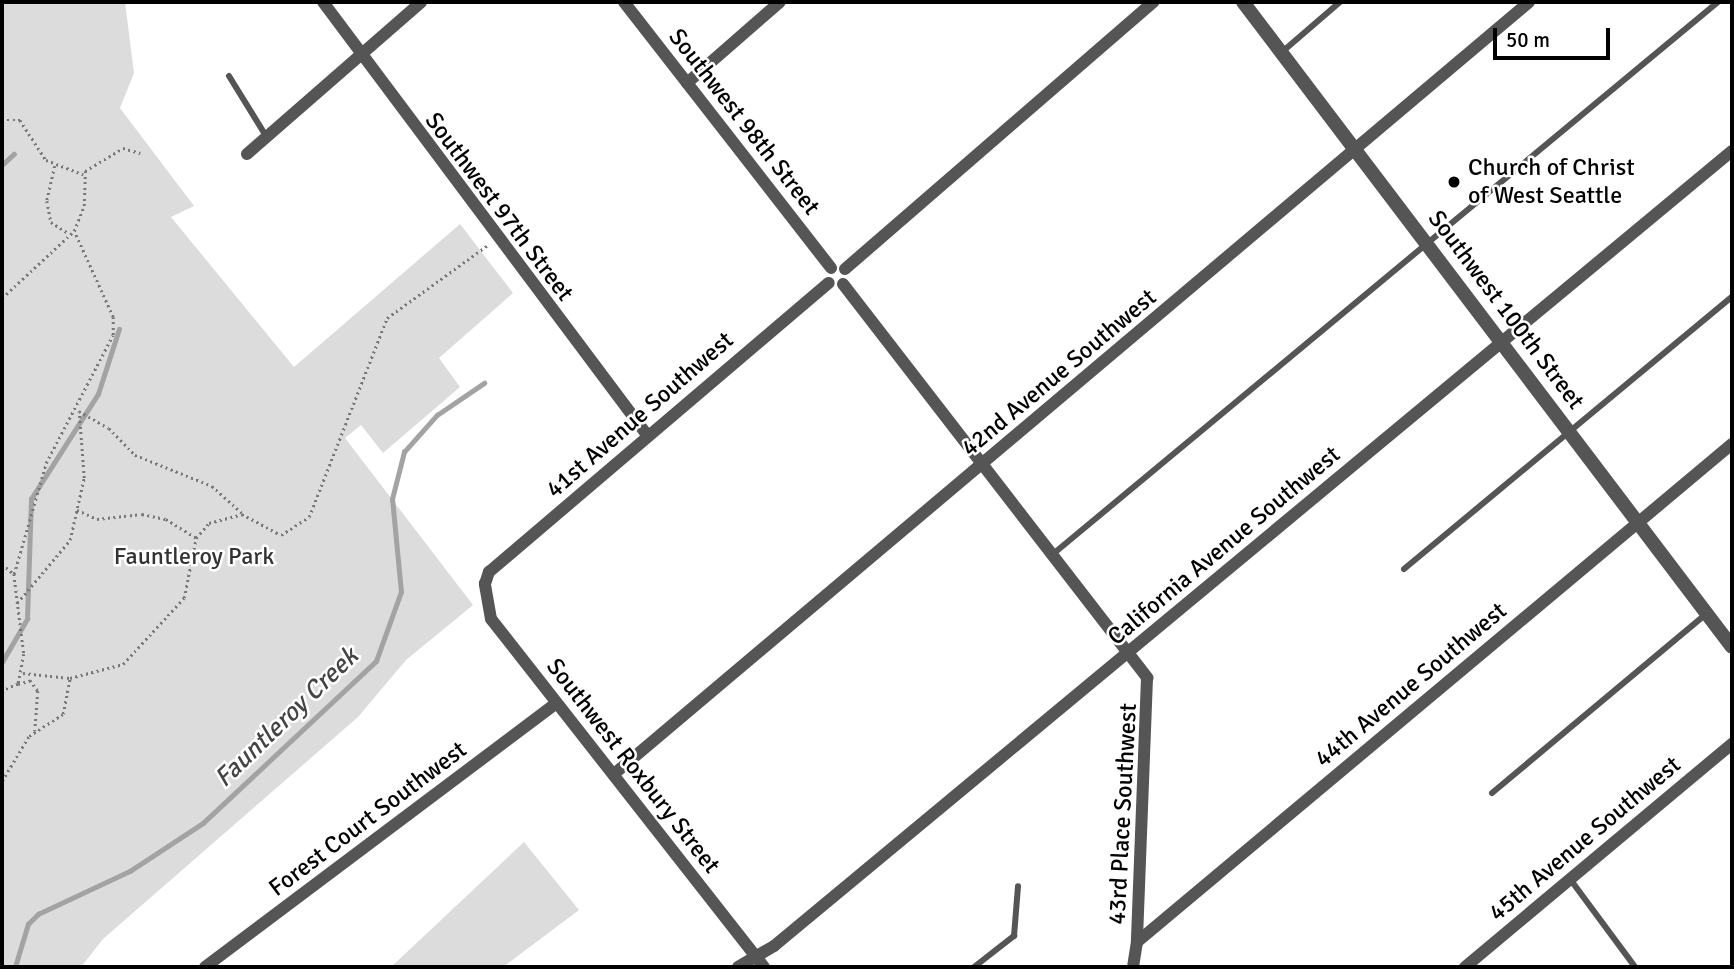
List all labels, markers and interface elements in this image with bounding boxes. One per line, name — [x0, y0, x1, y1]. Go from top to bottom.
scale bar — [1496, 14, 1613, 58]
street label: Southwest 98th Street — [662, 23, 826, 221]
text: 50 m — [1506, 27, 1550, 53]
street label: Southwest 97th Street — [419, 107, 579, 307]
place label: Church of Christ of West Seattle — [1468, 154, 1635, 210]
marker: Church of Christ of West Seattle — [1446, 174, 1462, 190]
street label: Southwest 100th Street — [1422, 205, 1590, 415]
street label: 42nd Avenue Southwest — [956, 283, 1162, 463]
street label: 41st Avenue Southwest — [541, 326, 739, 504]
street label: California Avenue Southwest — [1102, 440, 1346, 652]
park label: Fauntleroy Park — [114, 543, 274, 571]
street label: 44th Avenue Southwest — [1309, 597, 1513, 773]
water label: Fauntleroy Creek — [209, 642, 365, 794]
street label: Southwest Roxbury Street — [540, 653, 726, 879]
street label: 43rd Place Southwest — [1103, 703, 1143, 925]
street label: Forest Court Southwest — [264, 735, 472, 903]
street label: 45th Avenue Southwest — [1483, 751, 1687, 927]

